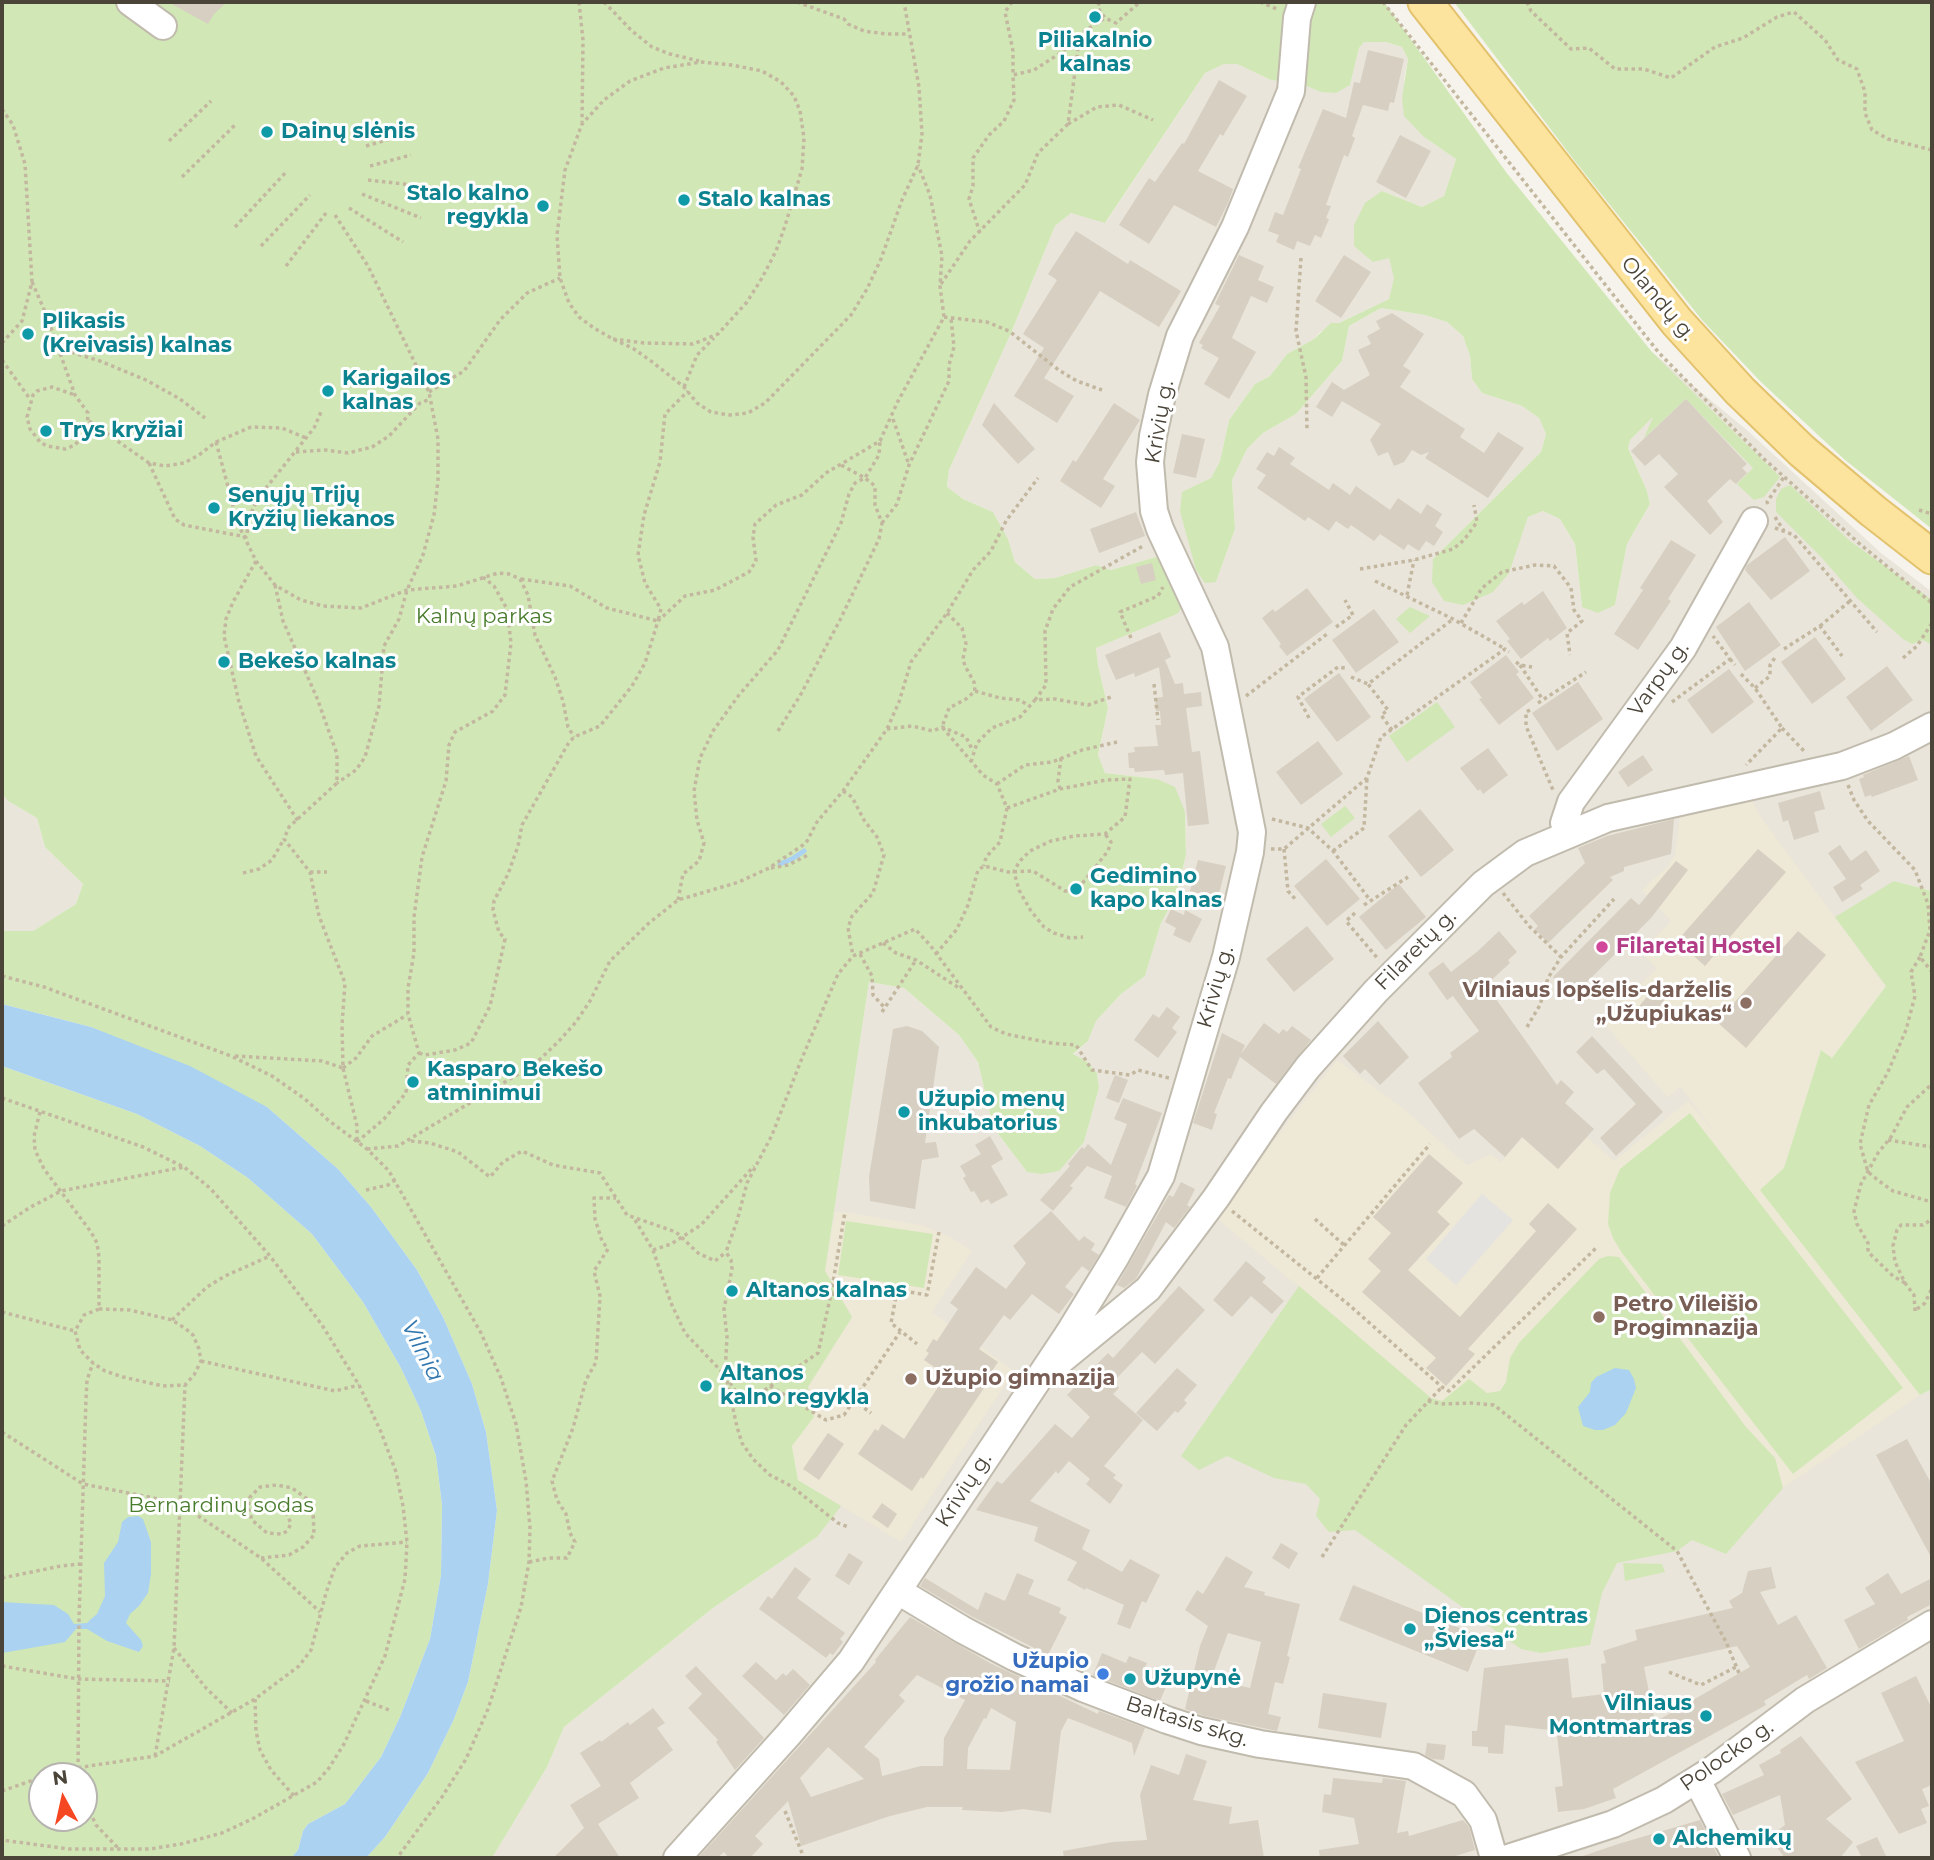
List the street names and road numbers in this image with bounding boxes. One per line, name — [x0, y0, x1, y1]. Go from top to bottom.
street label: Olandų g. — [1615, 252, 1701, 346]
street label: Krivių g. — [1140, 378, 1180, 466]
street label: Varpų g. — [1623, 636, 1695, 722]
street label: Filaretų g. — [1370, 904, 1462, 996]
street label: Krivių g. — [1192, 943, 1240, 1031]
street label: Krivių g. — [931, 1448, 997, 1532]
street label: Baltasis skg. — [1123, 1691, 1251, 1753]
street label: Polocko g. — [1676, 1715, 1778, 1797]

